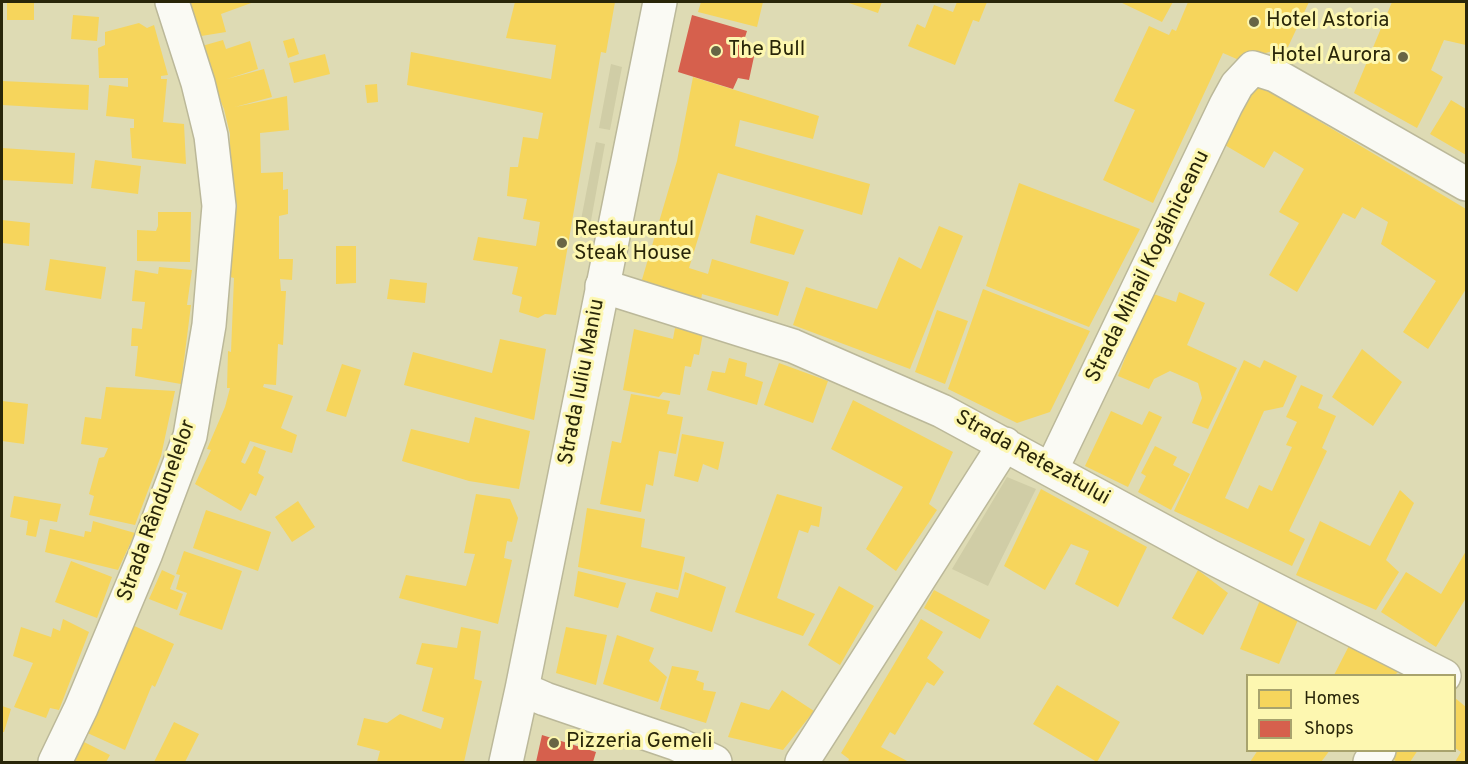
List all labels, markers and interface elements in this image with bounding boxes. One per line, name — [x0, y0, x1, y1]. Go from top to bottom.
place label: Hotel Astoria — [1266, 9, 1389, 35]
marker: Hotel Astoria — [1247, 15, 1261, 29]
place label: The Bull — [728, 38, 805, 64]
marker: The Bull — [709, 44, 723, 58]
place label: Hotel Aurora — [1271, 44, 1391, 70]
marker: Hotel Aurora — [1396, 50, 1410, 64]
street label: Strada Mihail Kogălniceanu — [1082, 147, 1216, 387]
place label: Restaurantul Steak House — [574, 218, 694, 268]
marker: Restaurantul Steak House — [555, 236, 569, 250]
street label: Strada Iuliu Maniu — [555, 297, 611, 467]
street label: Strada Retezatului — [950, 406, 1114, 512]
street label: Strada Rândunelelor — [113, 417, 203, 605]
legend — [1246, 674, 1456, 752]
text: Homes — [1304, 688, 1360, 711]
text: Shops — [1304, 718, 1354, 741]
place label: Pizzeria Gemeli — [566, 730, 713, 756]
marker: Pizzeria Gemeli — [547, 736, 561, 750]

